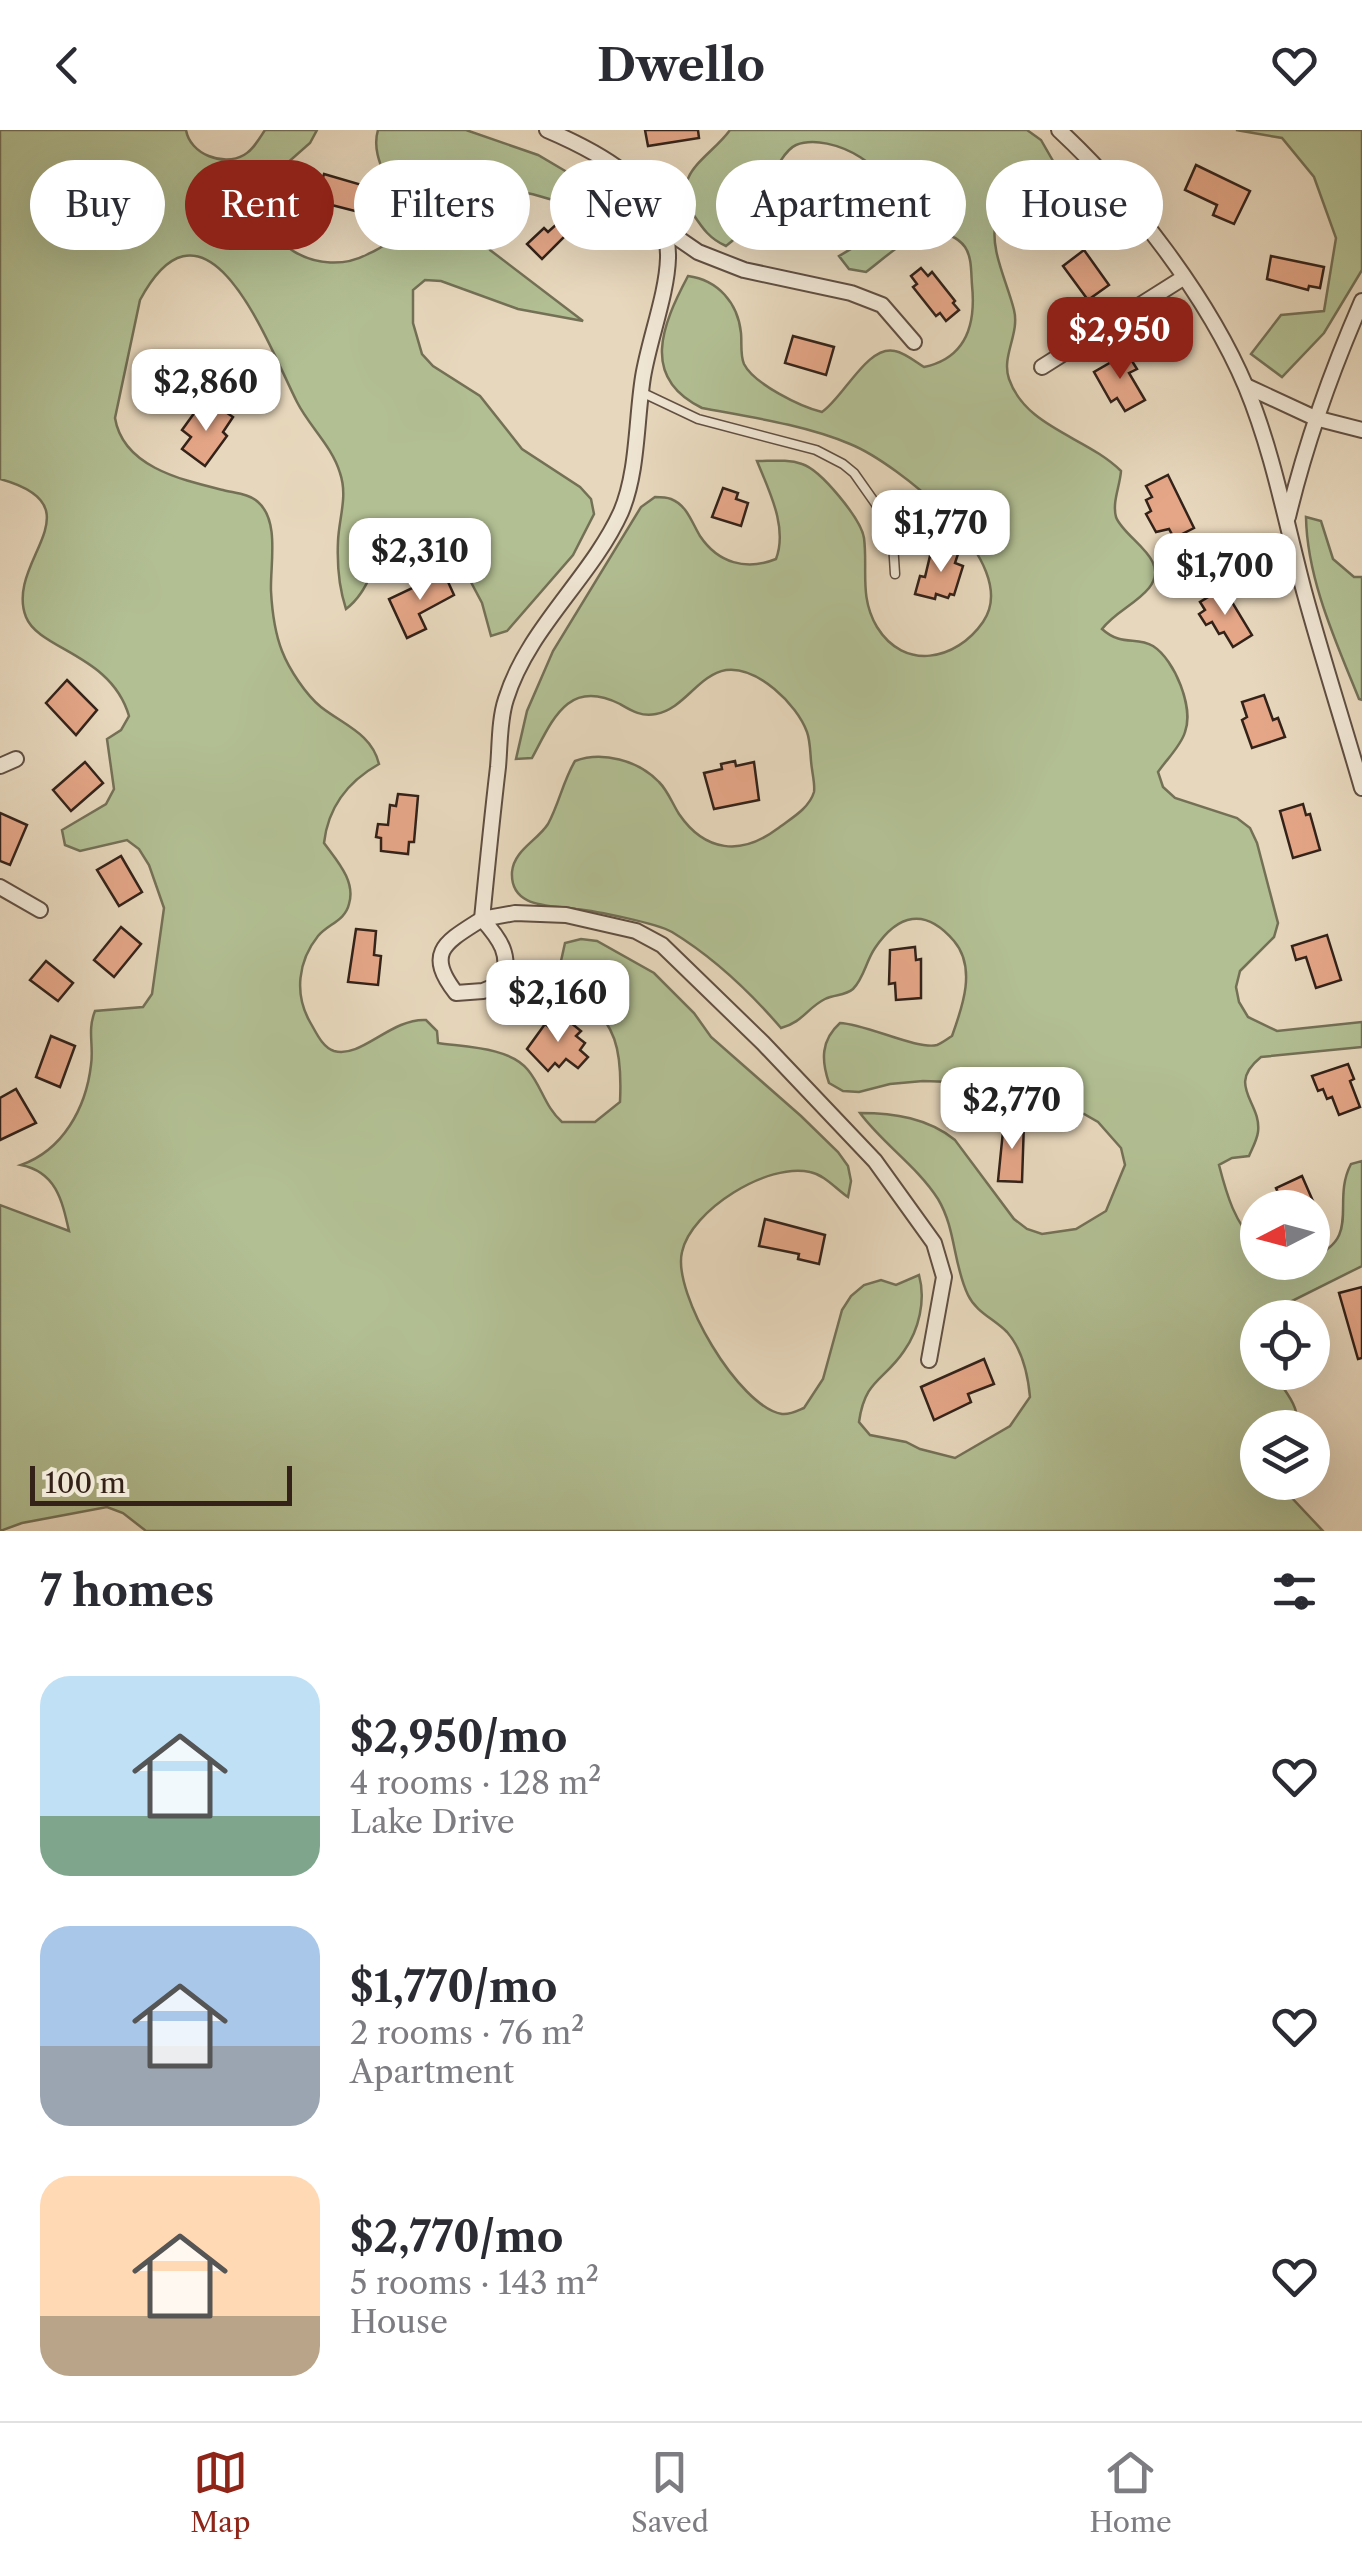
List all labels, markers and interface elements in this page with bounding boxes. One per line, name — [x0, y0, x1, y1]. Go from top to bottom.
text: Dwello — [597, 37, 765, 93]
icon: back — [40, 38, 95, 93]
icon: heart — [1267, 38, 1322, 93]
chip: Buy — [30, 160, 165, 250]
chip: Rent — [185, 160, 334, 250]
chip: Filters — [354, 160, 530, 250]
chip: New — [550, 160, 696, 250]
chip: Apartment — [716, 160, 966, 250]
chip: House — [986, 160, 1163, 250]
pin: $2,950 — [1039, 297, 1201, 382]
text: $2,950 — [1069, 310, 1171, 349]
pin: $2,860 — [125, 349, 287, 434]
text: $2,860 — [154, 362, 258, 401]
pin: $1,770 — [860, 490, 1022, 575]
text: $1,770 — [894, 503, 988, 542]
pin: $2,310 — [339, 518, 501, 603]
text: $2,310 — [371, 531, 469, 570]
pin: $1,700 — [1144, 533, 1306, 618]
text: $1,700 — [1176, 546, 1274, 585]
pin: $2,160 — [477, 960, 639, 1045]
text: $2,160 — [508, 973, 608, 1012]
pin: $2,770 — [931, 1067, 1093, 1152]
text: $2,770 — [963, 1080, 1061, 1119]
north arrow — [1240, 1190, 1330, 1280]
map controls — [1240, 1190, 1330, 1500]
button: locate — [1240, 1300, 1330, 1390]
button: layers — [1240, 1410, 1330, 1500]
scale bar — [30, 1461, 292, 1506]
text: 100 m — [45, 1466, 126, 1500]
icon: filters — [1267, 1564, 1322, 1619]
text: 7 homes — [40, 1565, 214, 1617]
text: $2,950/mo — [350, 1711, 567, 1763]
icon: home — [120, 1716, 240, 1836]
icon: heart — [1267, 1749, 1322, 1804]
text: 4 rooms · 128 m² — [350, 1763, 601, 1802]
text: Lake Drive — [350, 1802, 515, 1841]
text: $1,770/mo — [350, 1961, 558, 2013]
icon: home — [120, 1966, 240, 2086]
icon: heart — [1267, 1999, 1322, 2054]
text: 2 rooms · 76 m² — [350, 2013, 584, 2052]
text: Apartment — [350, 2052, 514, 2091]
text: $2,770/mo — [350, 2211, 563, 2263]
icon: home — [120, 2216, 240, 2336]
icon: heart — [1267, 2249, 1322, 2304]
text: 5 rooms · 143 m² — [350, 2263, 599, 2302]
text: House — [350, 2302, 448, 2341]
tab: Map — [190, 2445, 250, 2539]
tab: Saved — [631, 2445, 709, 2539]
tab: Home — [1089, 2445, 1172, 2539]

